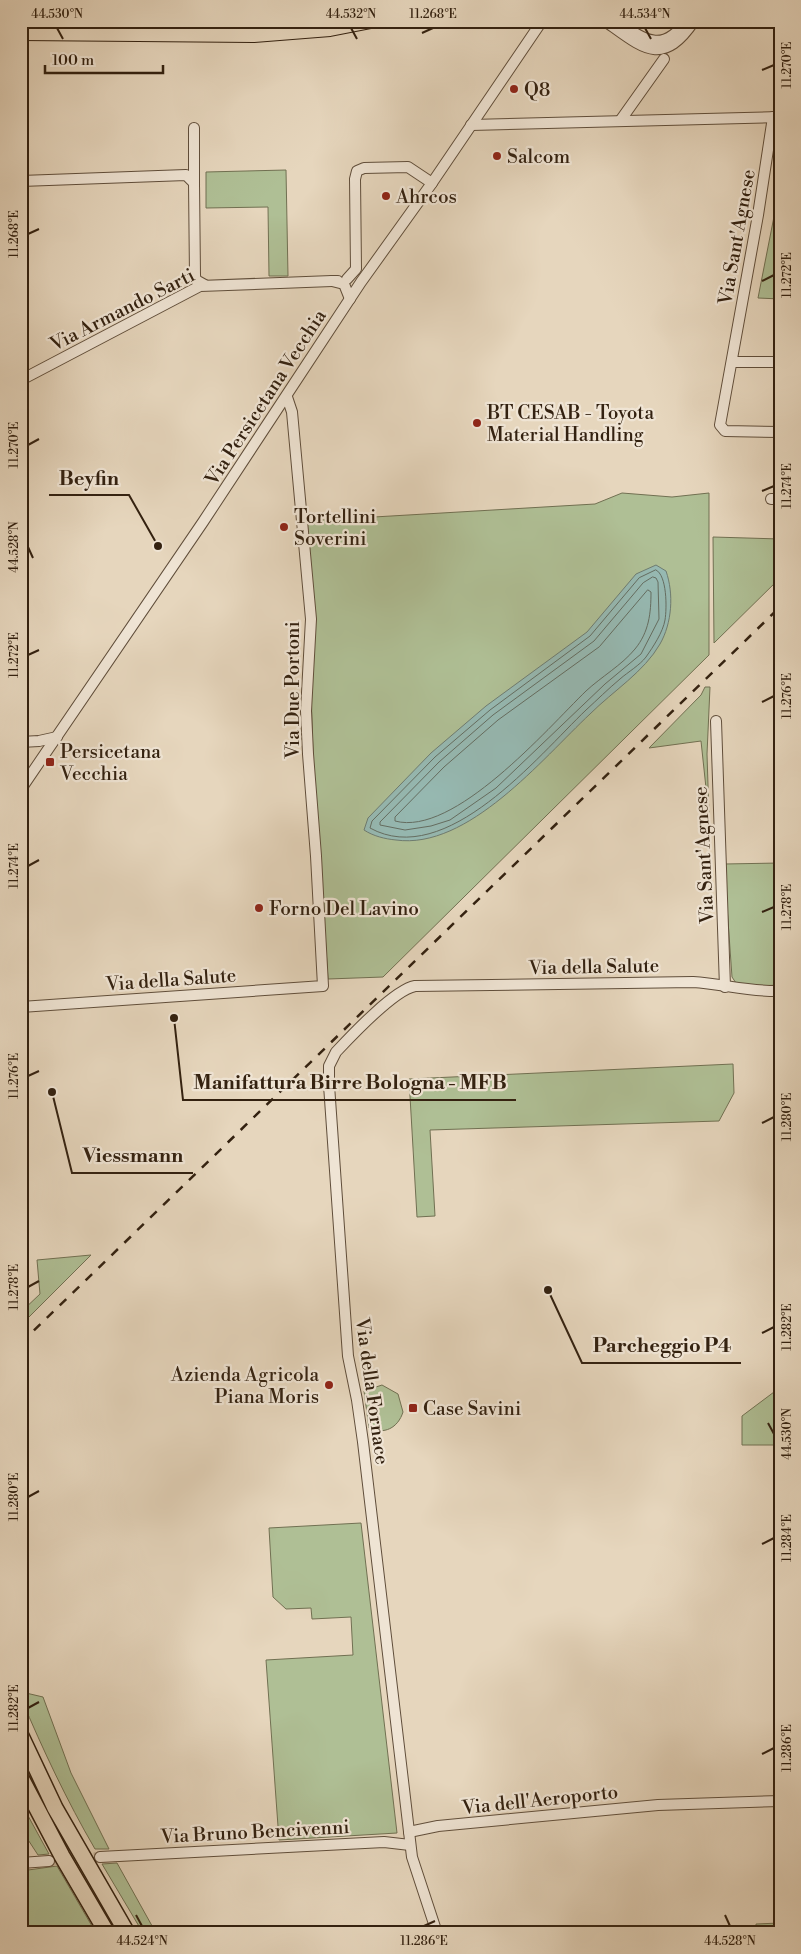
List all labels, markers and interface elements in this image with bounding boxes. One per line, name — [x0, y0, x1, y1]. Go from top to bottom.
text: 44.530°N — [31, 7, 83, 22]
text: 44.532°N — [326, 7, 376, 22]
text: 11.268°E — [409, 7, 457, 22]
text: 44.534°N — [619, 7, 671, 22]
scale bar — [45, 42, 162, 74]
text: 11.270°E — [780, 42, 795, 88]
text: 100 m — [52, 51, 94, 70]
place label: Q8 — [524, 78, 551, 102]
marker: Q8 — [508, 83, 520, 95]
place label: Salcom — [507, 145, 570, 169]
marker: Salcom — [491, 150, 503, 162]
street label: Via Sant'Agnese — [713, 167, 761, 308]
place label: Ahrcos — [395, 185, 457, 209]
marker: Ahrcos — [380, 190, 392, 202]
text: 11.268°E — [7, 210, 22, 258]
text: 11.272°E — [780, 252, 795, 298]
street label: Via Armando Sarti — [45, 263, 199, 357]
street label: Via Persicetana Vecchia — [199, 305, 332, 491]
place label: BT CESAB - Toyota Material Handling — [486, 401, 654, 447]
marker: BT CESAB - Toyota Material Handling — [471, 417, 483, 429]
text: 11.270°E — [7, 422, 22, 468]
callout: Beyfin — [49, 460, 129, 495]
text: 11.274°E — [780, 463, 795, 509]
text: Beyfin — [59, 467, 120, 492]
place label: Tortellini Soverini — [294, 505, 376, 551]
text: 44.528°N — [7, 521, 22, 573]
marker: Tortellini Soverini — [278, 521, 290, 533]
street label: Via Due Portoni — [281, 621, 305, 760]
text: 11.272°E — [7, 632, 22, 678]
text: 11.276°E — [780, 673, 795, 719]
place label: Persicetana Vecchia — [59, 740, 161, 786]
marker: Persicetana Vecchia — [44, 756, 56, 768]
street label: Via Sant'Agnese — [688, 786, 720, 925]
text: 11.274°E — [7, 843, 22, 889]
text: 11.278°E — [780, 884, 795, 930]
place label: Forno Del Lavino — [269, 897, 419, 921]
marker: Forno Del Lavino — [253, 902, 265, 914]
street label: Via della Salute — [528, 954, 660, 980]
street label: Via della Salute — [104, 963, 237, 997]
text: 11.276°E — [7, 1053, 22, 1099]
callout: Manifattura Birre Bologna - MFB — [183, 1065, 516, 1100]
text: Manifattura Birre Bologna - MFB — [193, 1071, 507, 1096]
text: 11.280°E — [780, 1093, 795, 1141]
callout: Viessmann — [72, 1138, 193, 1173]
text: Viessmann — [82, 1144, 184, 1169]
text: 11.278°E — [7, 1264, 22, 1310]
text: 11.282°E — [780, 1303, 795, 1351]
street label: Via della Fornace — [350, 1315, 394, 1466]
callout: Parcheggio P4 — [582, 1328, 741, 1363]
text: Parcheggio P4 — [593, 1334, 731, 1359]
place label: Azienda Agricola Piana Moris — [170, 1363, 319, 1409]
marker: Azienda Agricola Piana Moris — [323, 1379, 335, 1391]
place label: Case Savini — [423, 1397, 521, 1421]
marker: Case Savini — [407, 1402, 419, 1414]
text: 44.530°N — [780, 1408, 795, 1460]
text: 11.280°E — [7, 1473, 22, 1521]
text: 11.284°E — [780, 1514, 795, 1562]
text: 11.282°E — [7, 1684, 22, 1732]
text: 11.286°E — [780, 1724, 795, 1772]
street label: Via dell'Aeroporto — [460, 1780, 619, 1820]
street label: Via Bruno Bencivenni — [159, 1815, 350, 1849]
text: 44.524°N — [116, 1934, 168, 1949]
text: 11.286°E — [400, 1934, 448, 1949]
text: 44.528°N — [704, 1934, 756, 1949]

